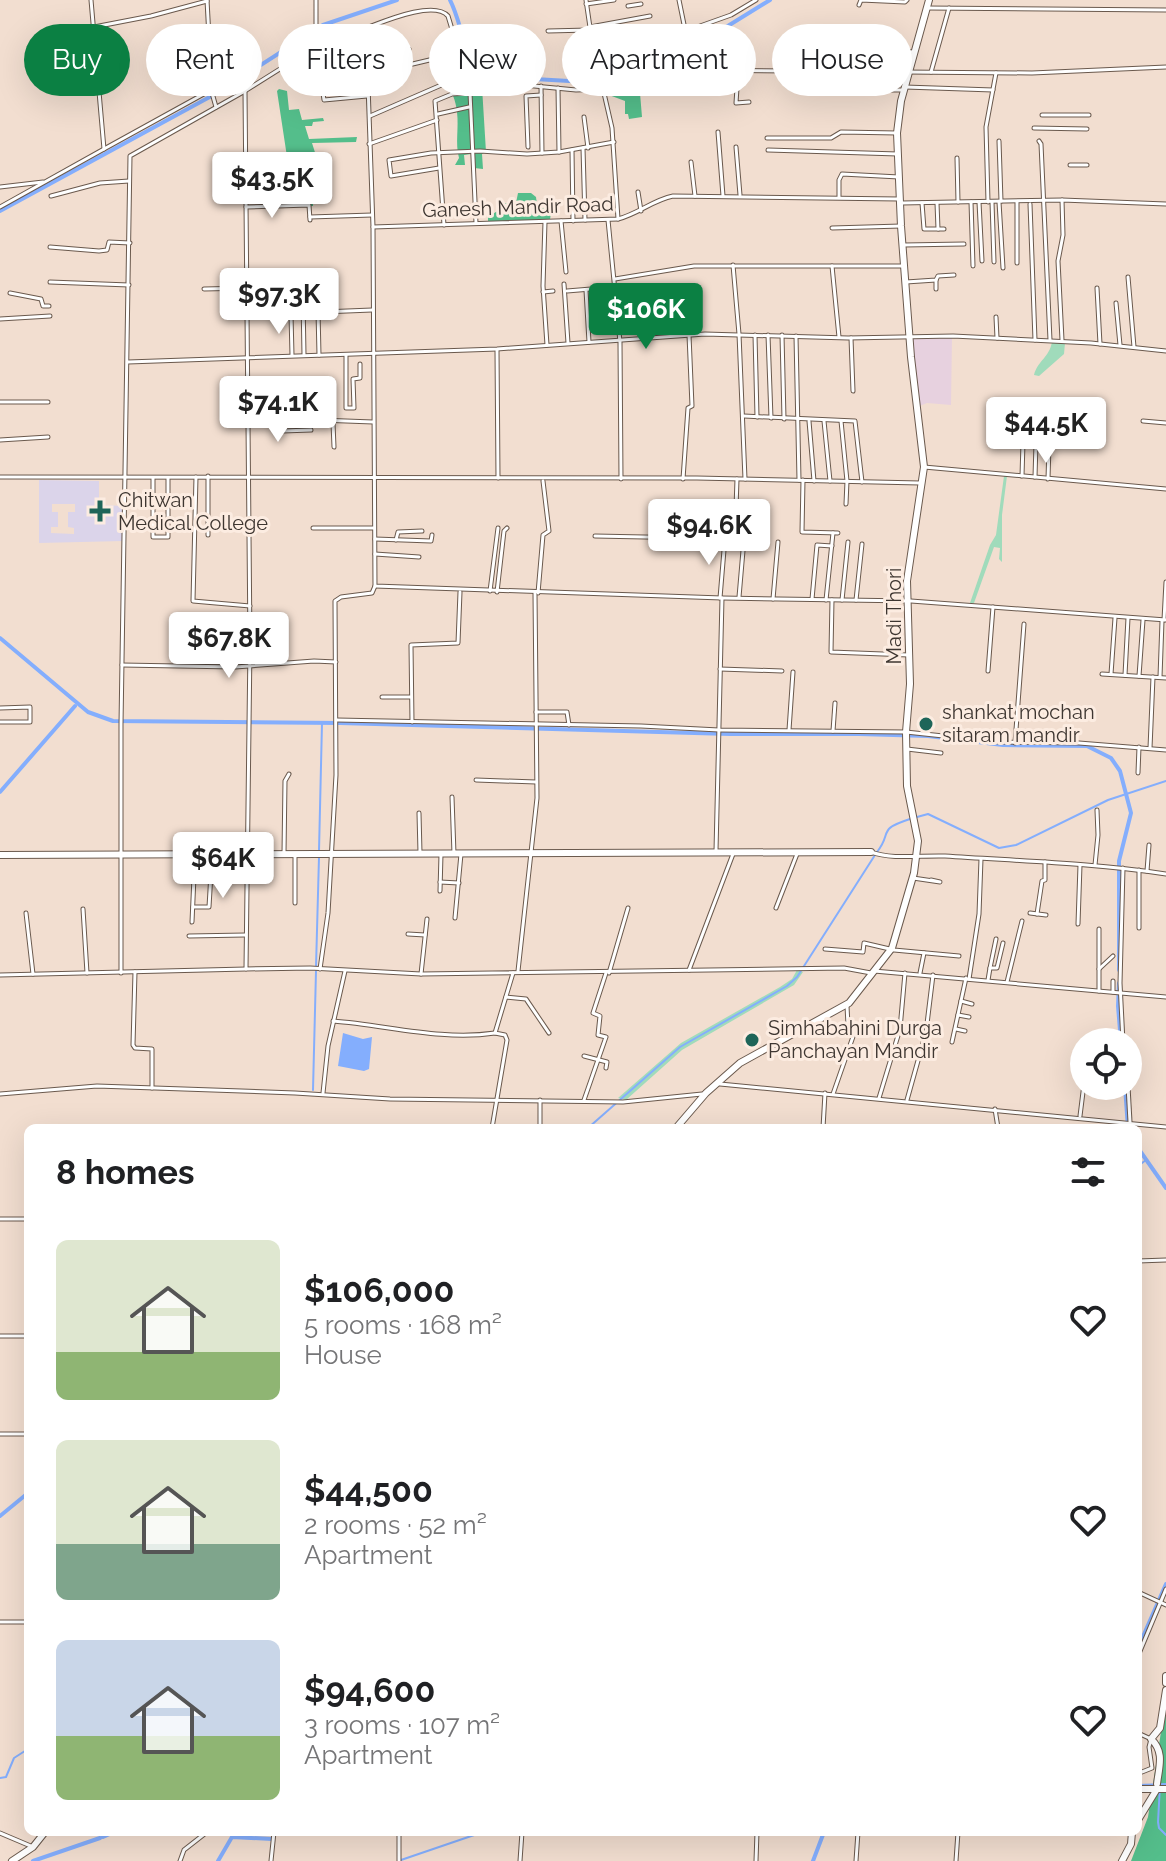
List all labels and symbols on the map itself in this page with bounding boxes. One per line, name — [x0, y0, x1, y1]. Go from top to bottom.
pin: $43.5K — [207, 152, 337, 220]
street label: Ganesh Mandir Road — [422, 192, 614, 222]
pin: $97.3K — [214, 268, 344, 336]
pin: $106K — [590, 283, 702, 351]
pin: $74.1K — [213, 376, 343, 444]
pin: $44.5K — [981, 397, 1111, 465]
place label: Chitwan Medical College — [118, 488, 268, 535]
pin: $94.6K — [644, 499, 774, 567]
marker: Chitwan Medical College — [89, 500, 111, 522]
street label: Madi Thori — [882, 568, 906, 664]
pin: $67.8K — [164, 612, 294, 680]
place label: shankat mochan sitaram mandir — [942, 700, 1095, 747]
marker: shankat mochan sitaram mandir — [917, 715, 935, 733]
pin: $64K — [176, 832, 270, 900]
place label: Simhabahini Durga Panchayan Mandir — [768, 1016, 942, 1063]
marker: Simhabahini Durga Panchayan Mandir — [743, 1031, 761, 1049]

